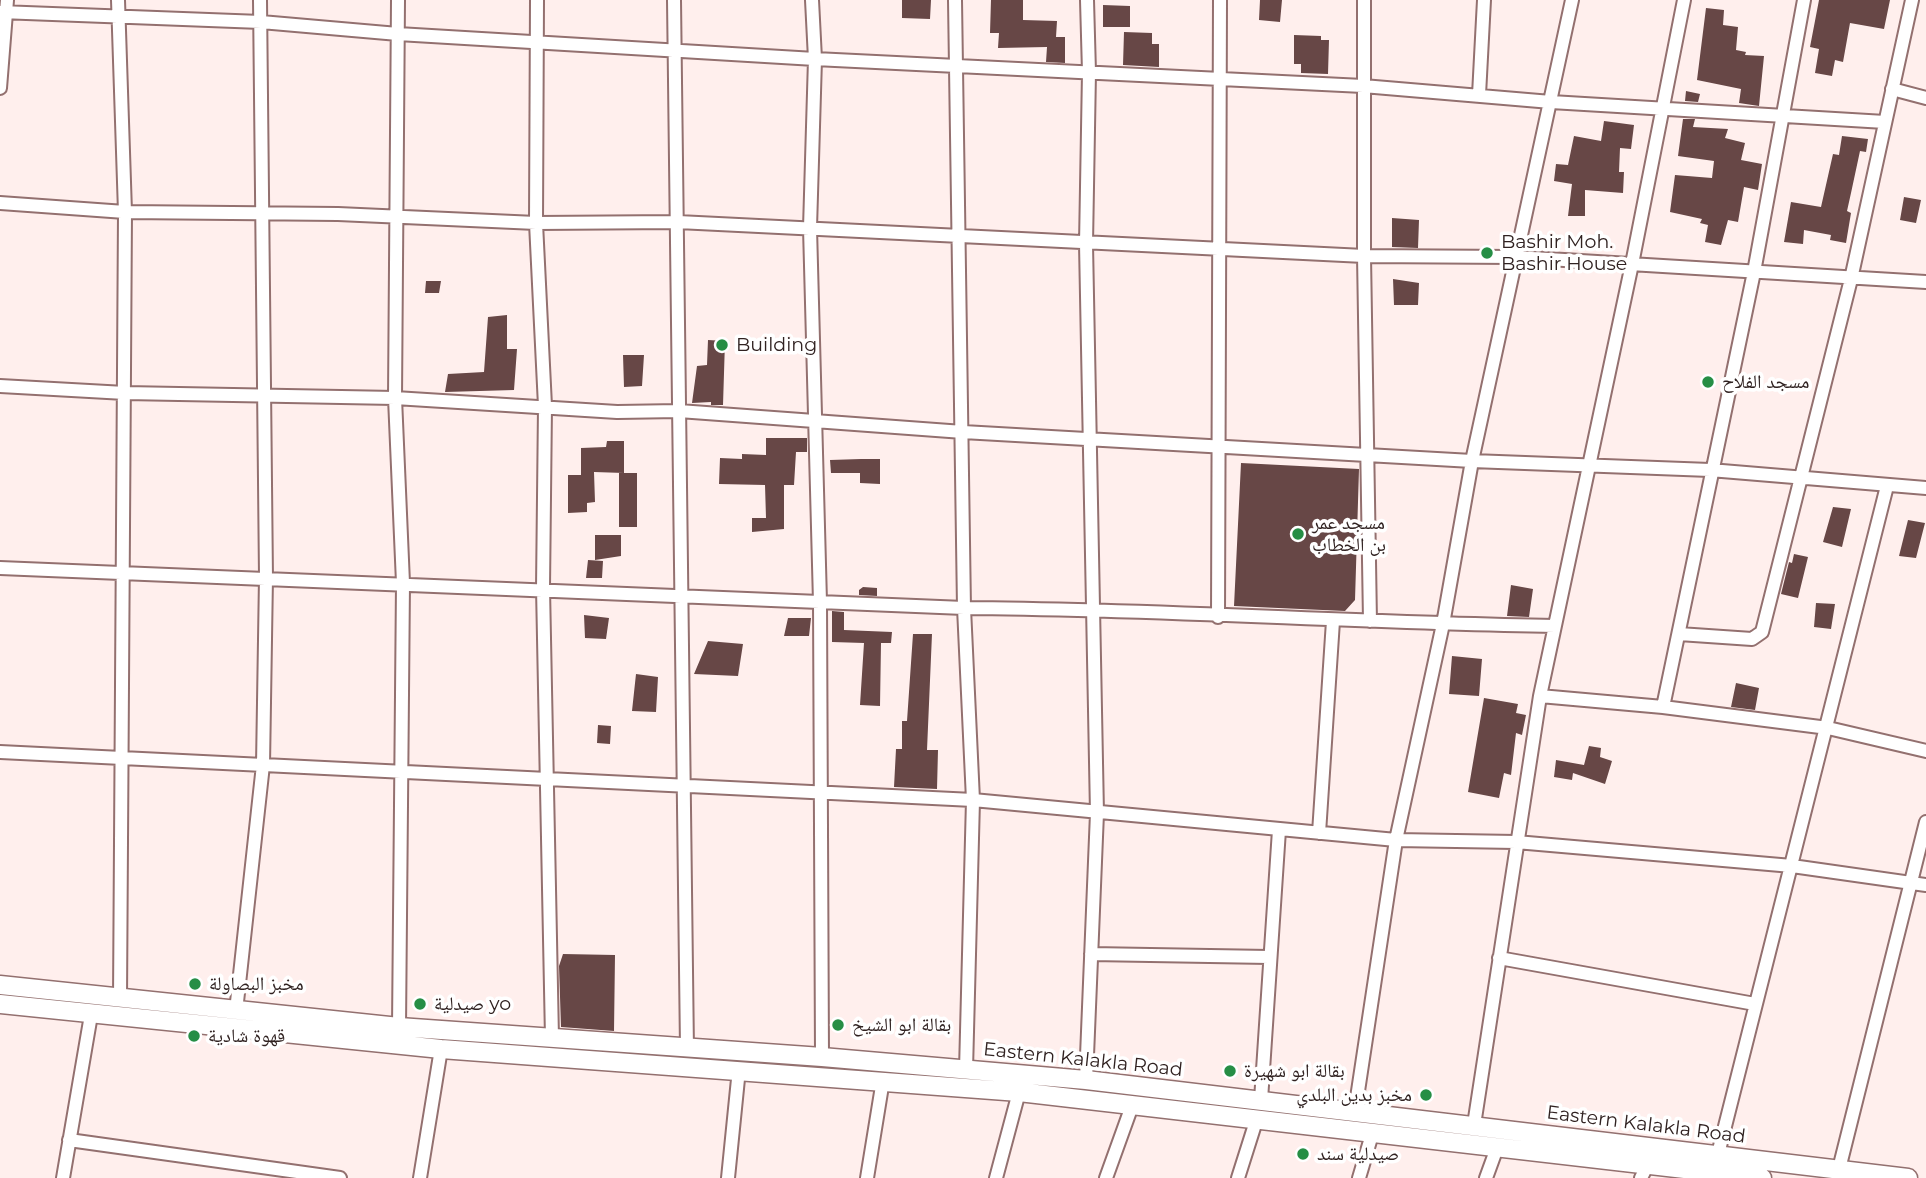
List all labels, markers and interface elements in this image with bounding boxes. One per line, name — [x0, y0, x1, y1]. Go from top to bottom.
place label: Bashir Moh. Bashir House — [1501, 231, 1627, 275]
marker: Bashir Moh. Bashir House — [1479, 245, 1495, 261]
place label: Building — [736, 334, 817, 356]
marker: Building — [714, 337, 730, 353]
place label: مسجد الفلاح — [1722, 371, 1809, 393]
marker: مسجد الفلاح — [1700, 374, 1716, 390]
place label: مسجد عمر بن الخطاب — [1312, 512, 1386, 556]
marker: مسجد عمر بن الخطاب — [1290, 526, 1306, 542]
place label: مخبز البصاولة — [209, 973, 304, 995]
marker: مخبز البصاولة — [187, 976, 203, 992]
place label: صيدلية yo — [434, 993, 511, 1015]
marker: صيدلية yo — [412, 996, 428, 1012]
place label: بقالة ابو الشيخ — [852, 1014, 951, 1036]
marker: بقالة ابو الشيخ — [830, 1017, 846, 1033]
place label: قهوة شادية — [208, 1025, 285, 1047]
marker: قهوة شادية — [186, 1028, 202, 1044]
street label: Eastern Kalakla Road — [982, 1038, 1184, 1082]
place label: بقالة ابو شهيرة — [1244, 1060, 1345, 1082]
marker: بقالة ابو شهيرة — [1222, 1063, 1238, 1079]
place label: مخبز بدين البلدي — [1296, 1084, 1412, 1106]
marker: مخبز بدين البلدي — [1418, 1087, 1434, 1103]
street label: Eastern Kalakla Road — [1545, 1101, 1747, 1149]
place label: صيدلية سند — [1317, 1143, 1399, 1165]
marker: صيدلية سند — [1295, 1146, 1311, 1162]

